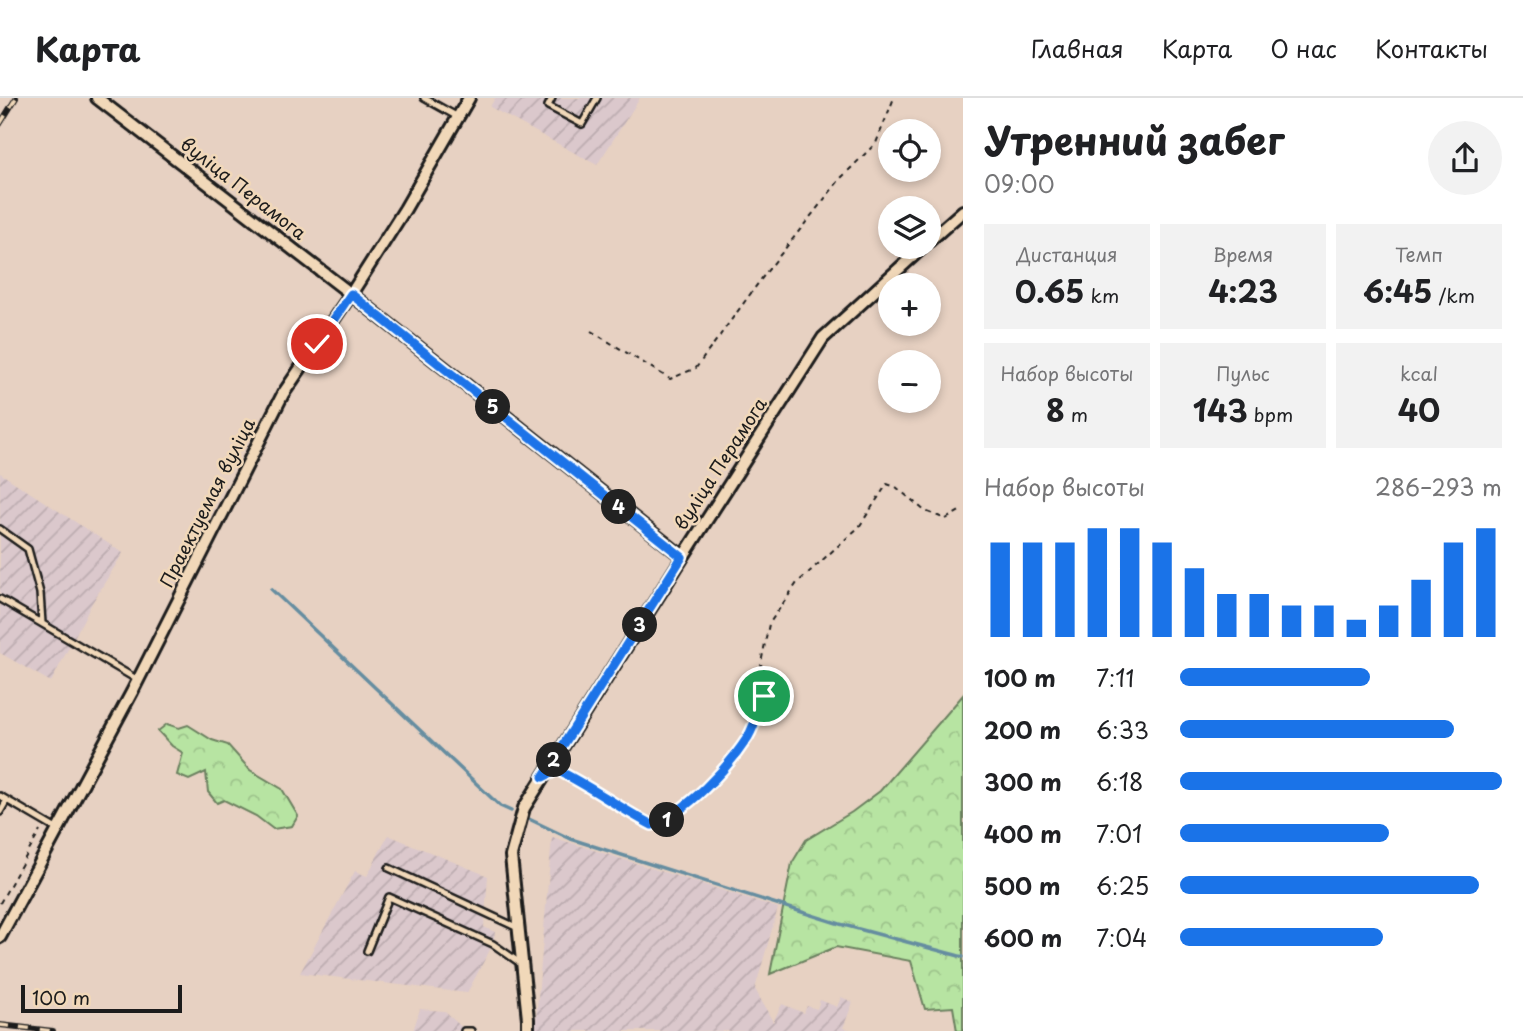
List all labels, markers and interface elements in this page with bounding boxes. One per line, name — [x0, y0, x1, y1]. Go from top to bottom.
text: Карта — [35, 23, 141, 73]
text: Главная — [1031, 30, 1124, 66]
text: Карта — [1162, 30, 1232, 66]
text: О нас — [1270, 30, 1337, 66]
text: Контакты — [1375, 30, 1488, 66]
text: Утренний забег — [984, 111, 1284, 168]
map controls — [878, 119, 941, 413]
button: locate — [878, 119, 941, 182]
button: share — [1428, 121, 1502, 195]
street label: вуліца Перамога — [175, 130, 313, 246]
text: 09:00 — [984, 166, 1055, 201]
button: layers — [878, 196, 941, 259]
text: Дистанция — [1017, 240, 1117, 268]
text: Время — [1213, 240, 1273, 268]
text: Темп — [1395, 240, 1443, 268]
text: 0.65 — [1015, 268, 1084, 313]
text: 4:23 — [1208, 268, 1278, 313]
text: 6:45 — [1363, 268, 1432, 313]
button: + — [878, 273, 941, 336]
text: km — [1084, 281, 1119, 309]
text: /km — [1432, 281, 1475, 309]
pin — [287, 314, 347, 374]
icon: check — [298, 325, 336, 363]
button: − — [878, 350, 941, 413]
text: Набор высоты — [1000, 359, 1134, 387]
text: Пульс — [1216, 359, 1270, 387]
text: kcal — [1400, 359, 1438, 387]
text: 8 — [1046, 387, 1065, 432]
text: 143 — [1193, 387, 1248, 432]
text: 40 — [1398, 387, 1440, 432]
pin: 5 — [476, 390, 510, 424]
street label: вуліца Перамога — [667, 391, 773, 535]
text: 5 — [486, 392, 499, 420]
text: m — [1065, 400, 1088, 428]
text: bpm — [1248, 400, 1293, 428]
street label: Праектуемая вуліца — [152, 413, 261, 592]
text: Набор высоты — [984, 469, 1145, 504]
text: 286–293 m — [1375, 469, 1502, 504]
pin: 4 — [602, 490, 636, 524]
text: 4 — [612, 492, 625, 520]
pin: 3 — [622, 608, 658, 642]
text: 3 — [633, 610, 646, 638]
text: 100 m — [984, 660, 1056, 695]
text: 7:11 — [1096, 660, 1135, 695]
pin — [734, 666, 794, 726]
icon: arrive — [745, 677, 783, 715]
text: 200 m — [984, 712, 1061, 747]
text: 6:33 — [1096, 712, 1149, 747]
pin: 2 — [536, 742, 572, 778]
text: 2 — [547, 745, 560, 773]
text: 300 m — [984, 764, 1062, 799]
text: 6:18 — [1096, 764, 1143, 799]
pin: 1 — [650, 802, 684, 838]
text: 1 — [662, 805, 671, 833]
text: 400 m — [984, 816, 1062, 851]
text: 7:01 — [1096, 816, 1142, 851]
text: 500 m — [984, 868, 1061, 903]
text: 6:25 — [1096, 868, 1149, 903]
text: 600 m — [984, 920, 1062, 955]
text: 7:04 — [1096, 920, 1147, 955]
scale bar — [21, 982, 182, 1014]
text: 100 m — [32, 983, 90, 1011]

